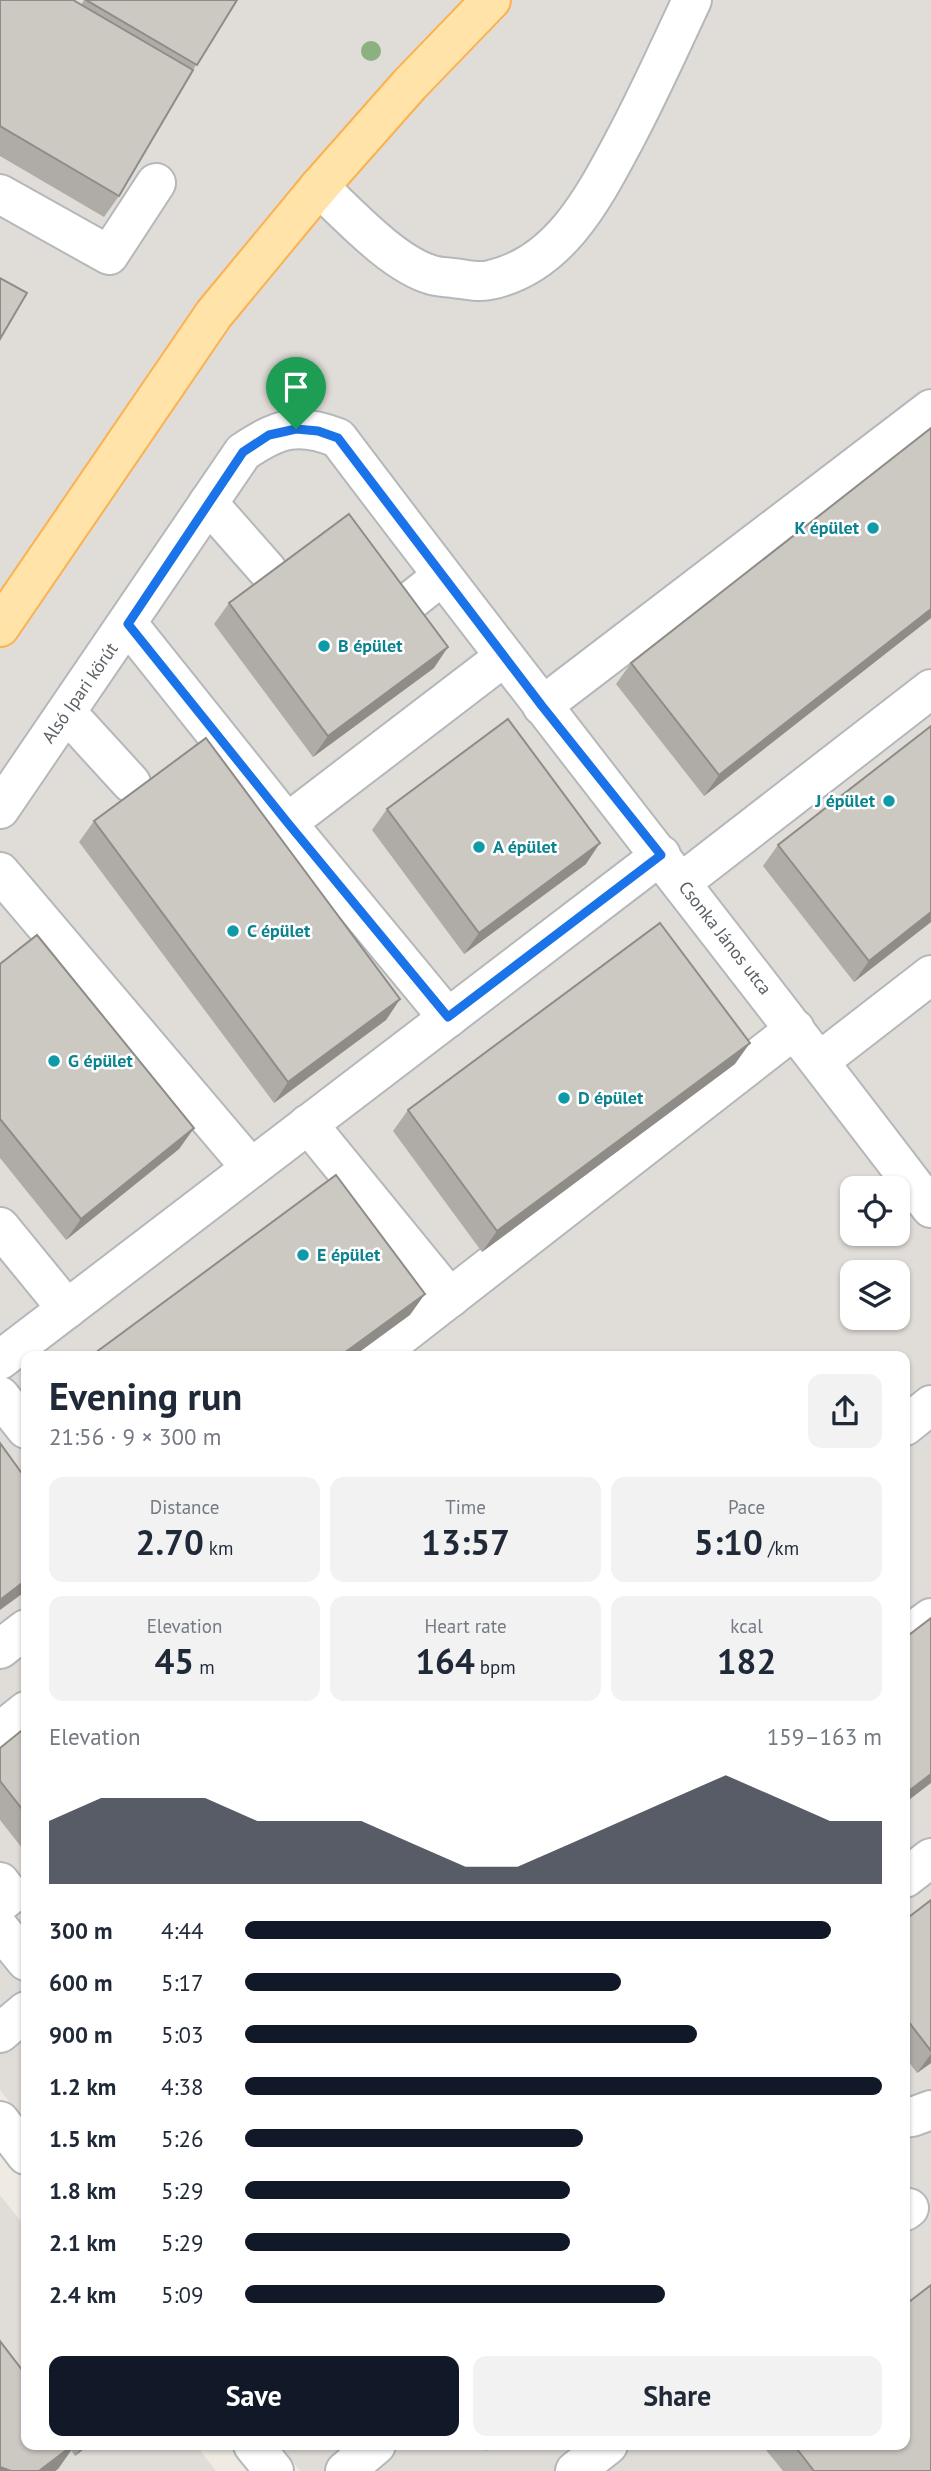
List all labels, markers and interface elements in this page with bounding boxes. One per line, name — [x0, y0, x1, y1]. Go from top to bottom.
pin — [266, 357, 326, 429]
icon: arrive — [277, 368, 315, 406]
place label: K épület — [795, 516, 860, 539]
marker: K épület — [865, 520, 881, 536]
place label: B épület — [338, 634, 403, 657]
street label: Alsó Ipari körút — [36, 638, 123, 747]
marker: B épület — [316, 638, 332, 654]
place label: J épület — [814, 789, 876, 812]
marker: J épület — [881, 793, 897, 809]
place label: A épület — [493, 835, 558, 858]
marker: A épület — [471, 839, 487, 855]
street label: Csonka János utca — [674, 876, 777, 999]
place label: C épület — [247, 919, 311, 942]
marker: C épület — [225, 923, 241, 939]
place label: G épület — [68, 1049, 133, 1072]
marker: G épület — [46, 1053, 62, 1069]
place label: D épület — [578, 1086, 644, 1109]
marker: D épület — [556, 1090, 572, 1106]
map controls — [840, 1176, 910, 1330]
button: locate — [840, 1176, 910, 1246]
place label: E épület — [317, 1243, 381, 1266]
marker: E épület — [295, 1247, 311, 1263]
button: layers — [840, 1260, 910, 1330]
text: Evening run — [49, 1371, 242, 1420]
button: share — [808, 1374, 882, 1448]
text: 21:56 · 9 × 300 m — [49, 1422, 221, 1451]
text: Distance — [150, 1495, 219, 1519]
text: Time — [445, 1495, 486, 1519]
text: Pace — [728, 1495, 765, 1519]
text: 2.70 — [136, 1519, 204, 1565]
text: 13:57 — [421, 1519, 510, 1565]
text: 5:10 — [694, 1519, 763, 1565]
text: km — [204, 1536, 233, 1560]
text: /km — [763, 1536, 799, 1560]
text: Elevation — [147, 1614, 222, 1638]
text: Heart rate — [424, 1614, 507, 1638]
text: kcal — [730, 1614, 763, 1638]
text: 45 — [154, 1638, 194, 1684]
text: 164 — [415, 1638, 475, 1684]
text: 182 — [717, 1638, 776, 1684]
text: m — [194, 1655, 215, 1679]
text: bpm — [475, 1655, 516, 1679]
text: Elevation — [49, 1722, 141, 1751]
text: 159–163 m — [767, 1722, 882, 1751]
text: 300 m — [49, 1916, 112, 1945]
text: 4:44 — [161, 1916, 204, 1945]
text: 600 m — [49, 1968, 112, 1997]
text: 5:17 — [161, 1968, 204, 1997]
text: 900 m — [49, 2020, 112, 2049]
text: 5:03 — [161, 2020, 204, 2049]
text: 1.2 km — [49, 2072, 116, 2101]
text: 4:38 — [161, 2072, 204, 2101]
text: 1.5 km — [49, 2124, 116, 2153]
text: 5:26 — [161, 2124, 204, 2153]
text: 1.8 km — [49, 2176, 116, 2205]
text: 5:29 — [161, 2176, 204, 2205]
text: 2.1 km — [49, 2228, 116, 2257]
text: 5:29 — [161, 2228, 204, 2257]
text: 2.4 km — [49, 2280, 116, 2309]
text: 5:09 — [161, 2280, 204, 2309]
button: Save — [49, 2356, 459, 2436]
button: Share — [473, 2356, 882, 2436]

